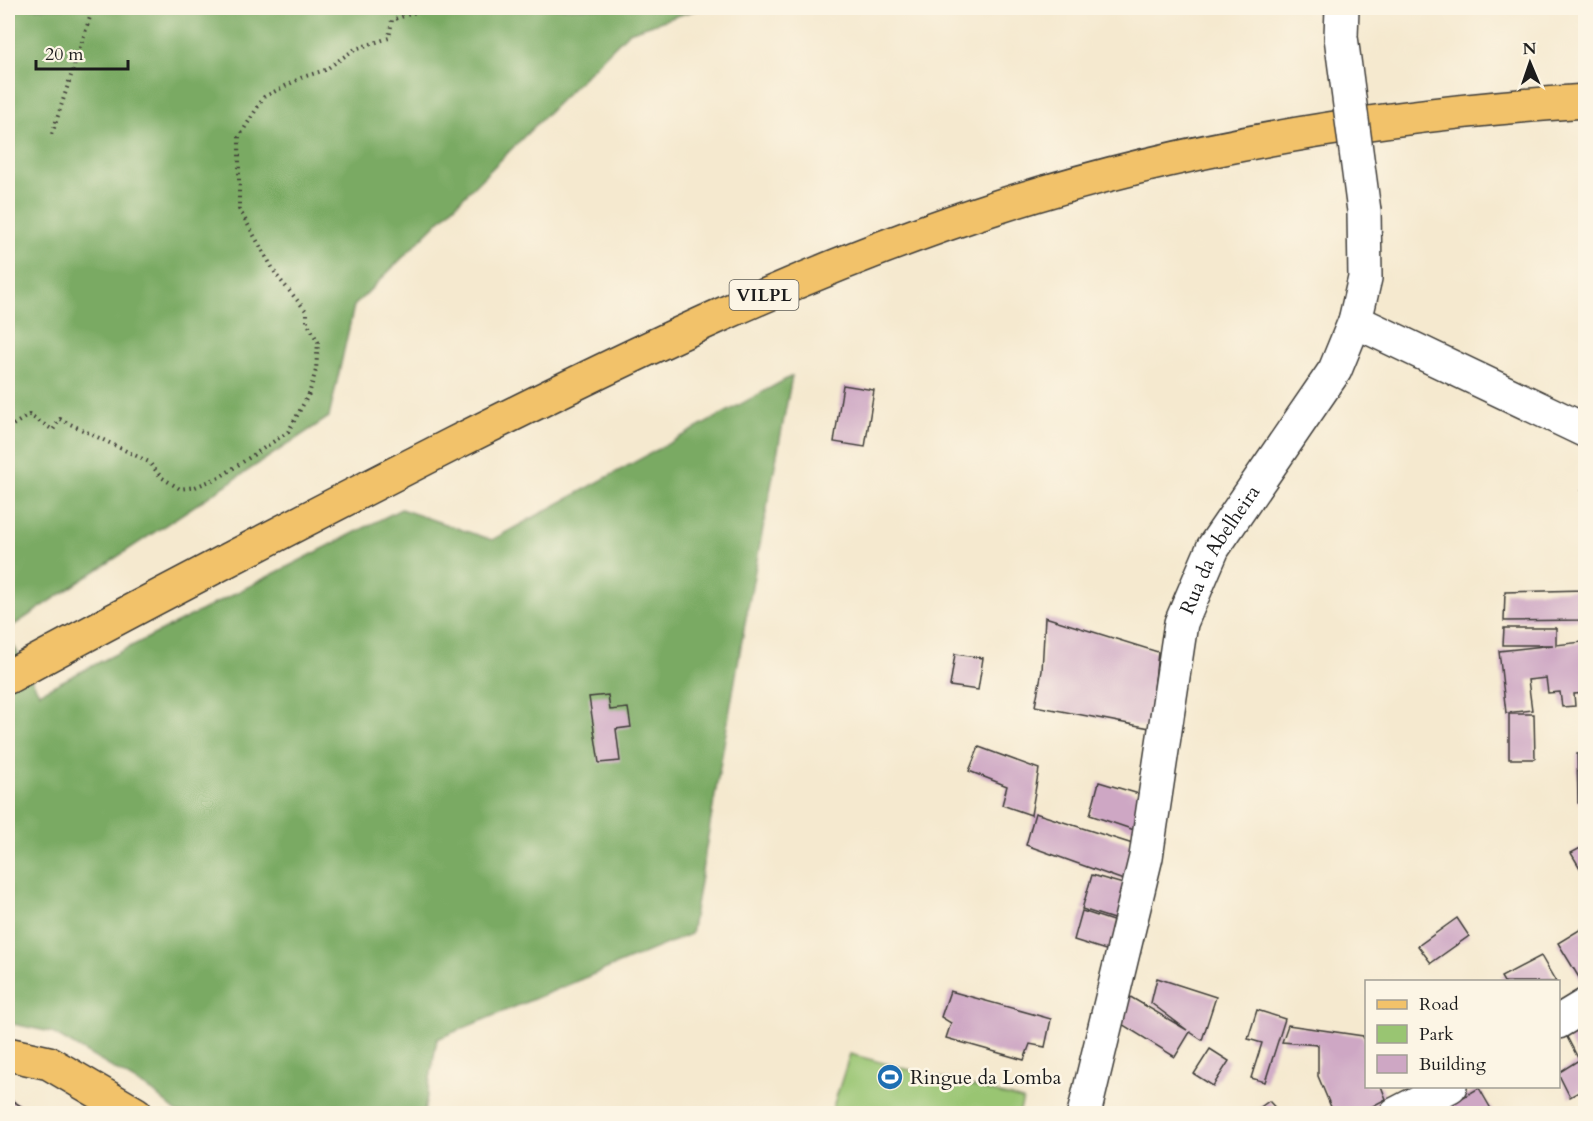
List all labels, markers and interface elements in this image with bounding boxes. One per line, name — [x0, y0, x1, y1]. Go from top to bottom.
scale bar — [36, 33, 128, 71]
north arrow — [1500, 33, 1560, 93]
text: N — [1522, 38, 1537, 60]
text: 20 m — [45, 42, 84, 67]
road number: VILPL — [730, 280, 798, 310]
street label: Rua da Abelheira — [1173, 480, 1266, 619]
legend — [1365, 980, 1560, 1088]
text: Road — [1419, 992, 1459, 1017]
text: Park — [1419, 1022, 1454, 1047]
text: Building — [1419, 1052, 1487, 1077]
sports icon: Ringue da Lomba — [875, 1062, 905, 1092]
place label: Ringue da Lomba — [910, 1064, 1062, 1091]

